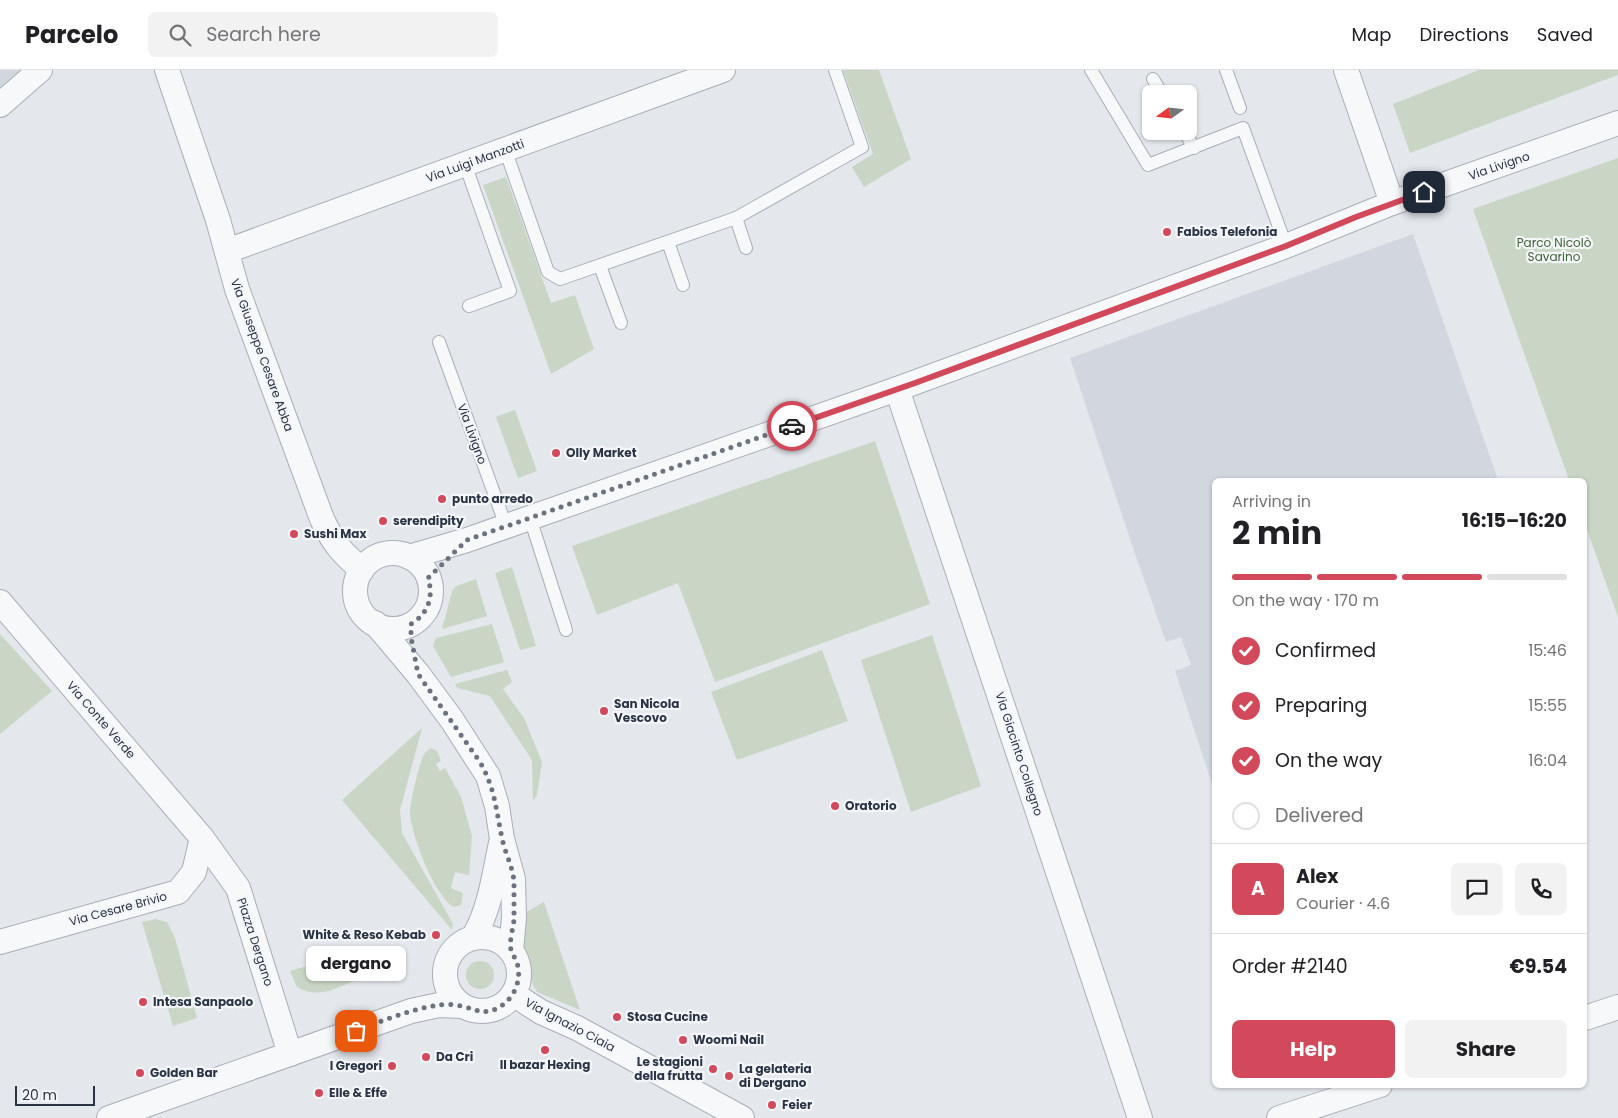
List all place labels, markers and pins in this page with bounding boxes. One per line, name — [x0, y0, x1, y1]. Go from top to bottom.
pin — [1403, 171, 1445, 213]
place label: Fabios Telefonia — [1177, 223, 1277, 240]
marker: Fabios Telefonia — [1161, 226, 1173, 238]
place label: Olly Market — [566, 444, 637, 461]
marker: Olly Market — [550, 447, 562, 459]
place label: punto arredo — [452, 490, 533, 507]
marker: punto arredo — [436, 493, 448, 505]
place label: serendipity — [393, 512, 464, 529]
marker: serendipity — [377, 515, 389, 527]
place label: Sushi Max — [304, 525, 368, 542]
marker: Sushi Max — [288, 528, 300, 540]
place label: San Nicola Vescovo — [614, 695, 679, 726]
marker: San Nicola Vescovo — [598, 705, 610, 717]
place label: Oratorio — [845, 797, 897, 814]
marker: Oratorio — [829, 800, 841, 812]
place label: White & Reso Kebab — [303, 926, 426, 943]
marker: White & Reso Kebab — [430, 929, 442, 941]
callout: dergano — [306, 946, 406, 981]
place label: Intesa Sanpaolo — [153, 993, 253, 1010]
marker: Intesa Sanpaolo — [137, 996, 149, 1008]
place label: Stosa Cucine — [627, 1008, 708, 1025]
pin — [335, 1010, 377, 1052]
marker: Stosa Cucine — [611, 1011, 623, 1023]
place label: Woomi Nail — [693, 1031, 764, 1048]
marker: Woomi Nail — [677, 1034, 689, 1046]
marker: Il bazar Hexing — [539, 1044, 551, 1056]
place label: Da Cri — [436, 1048, 473, 1065]
marker: Da Cri — [420, 1051, 432, 1063]
place label: Le stagioni della frutta — [634, 1053, 703, 1084]
place label: Il bazar Hexing — [500, 1056, 590, 1073]
place label: I Gregori — [330, 1057, 382, 1074]
marker: I Gregori — [386, 1060, 398, 1072]
place label: La gelateria di Dergano — [739, 1060, 812, 1091]
marker: Le stagioni della frutta — [707, 1063, 719, 1075]
place label: Golden Bar — [150, 1064, 218, 1081]
marker: Golden Bar — [134, 1067, 146, 1079]
marker: La gelateria di Dergano — [723, 1070, 735, 1082]
place label: Elle & Effe — [329, 1084, 388, 1101]
marker: Elle & Effe — [313, 1087, 325, 1099]
place label: Feier — [782, 1096, 812, 1113]
marker: Feier — [766, 1099, 778, 1111]

